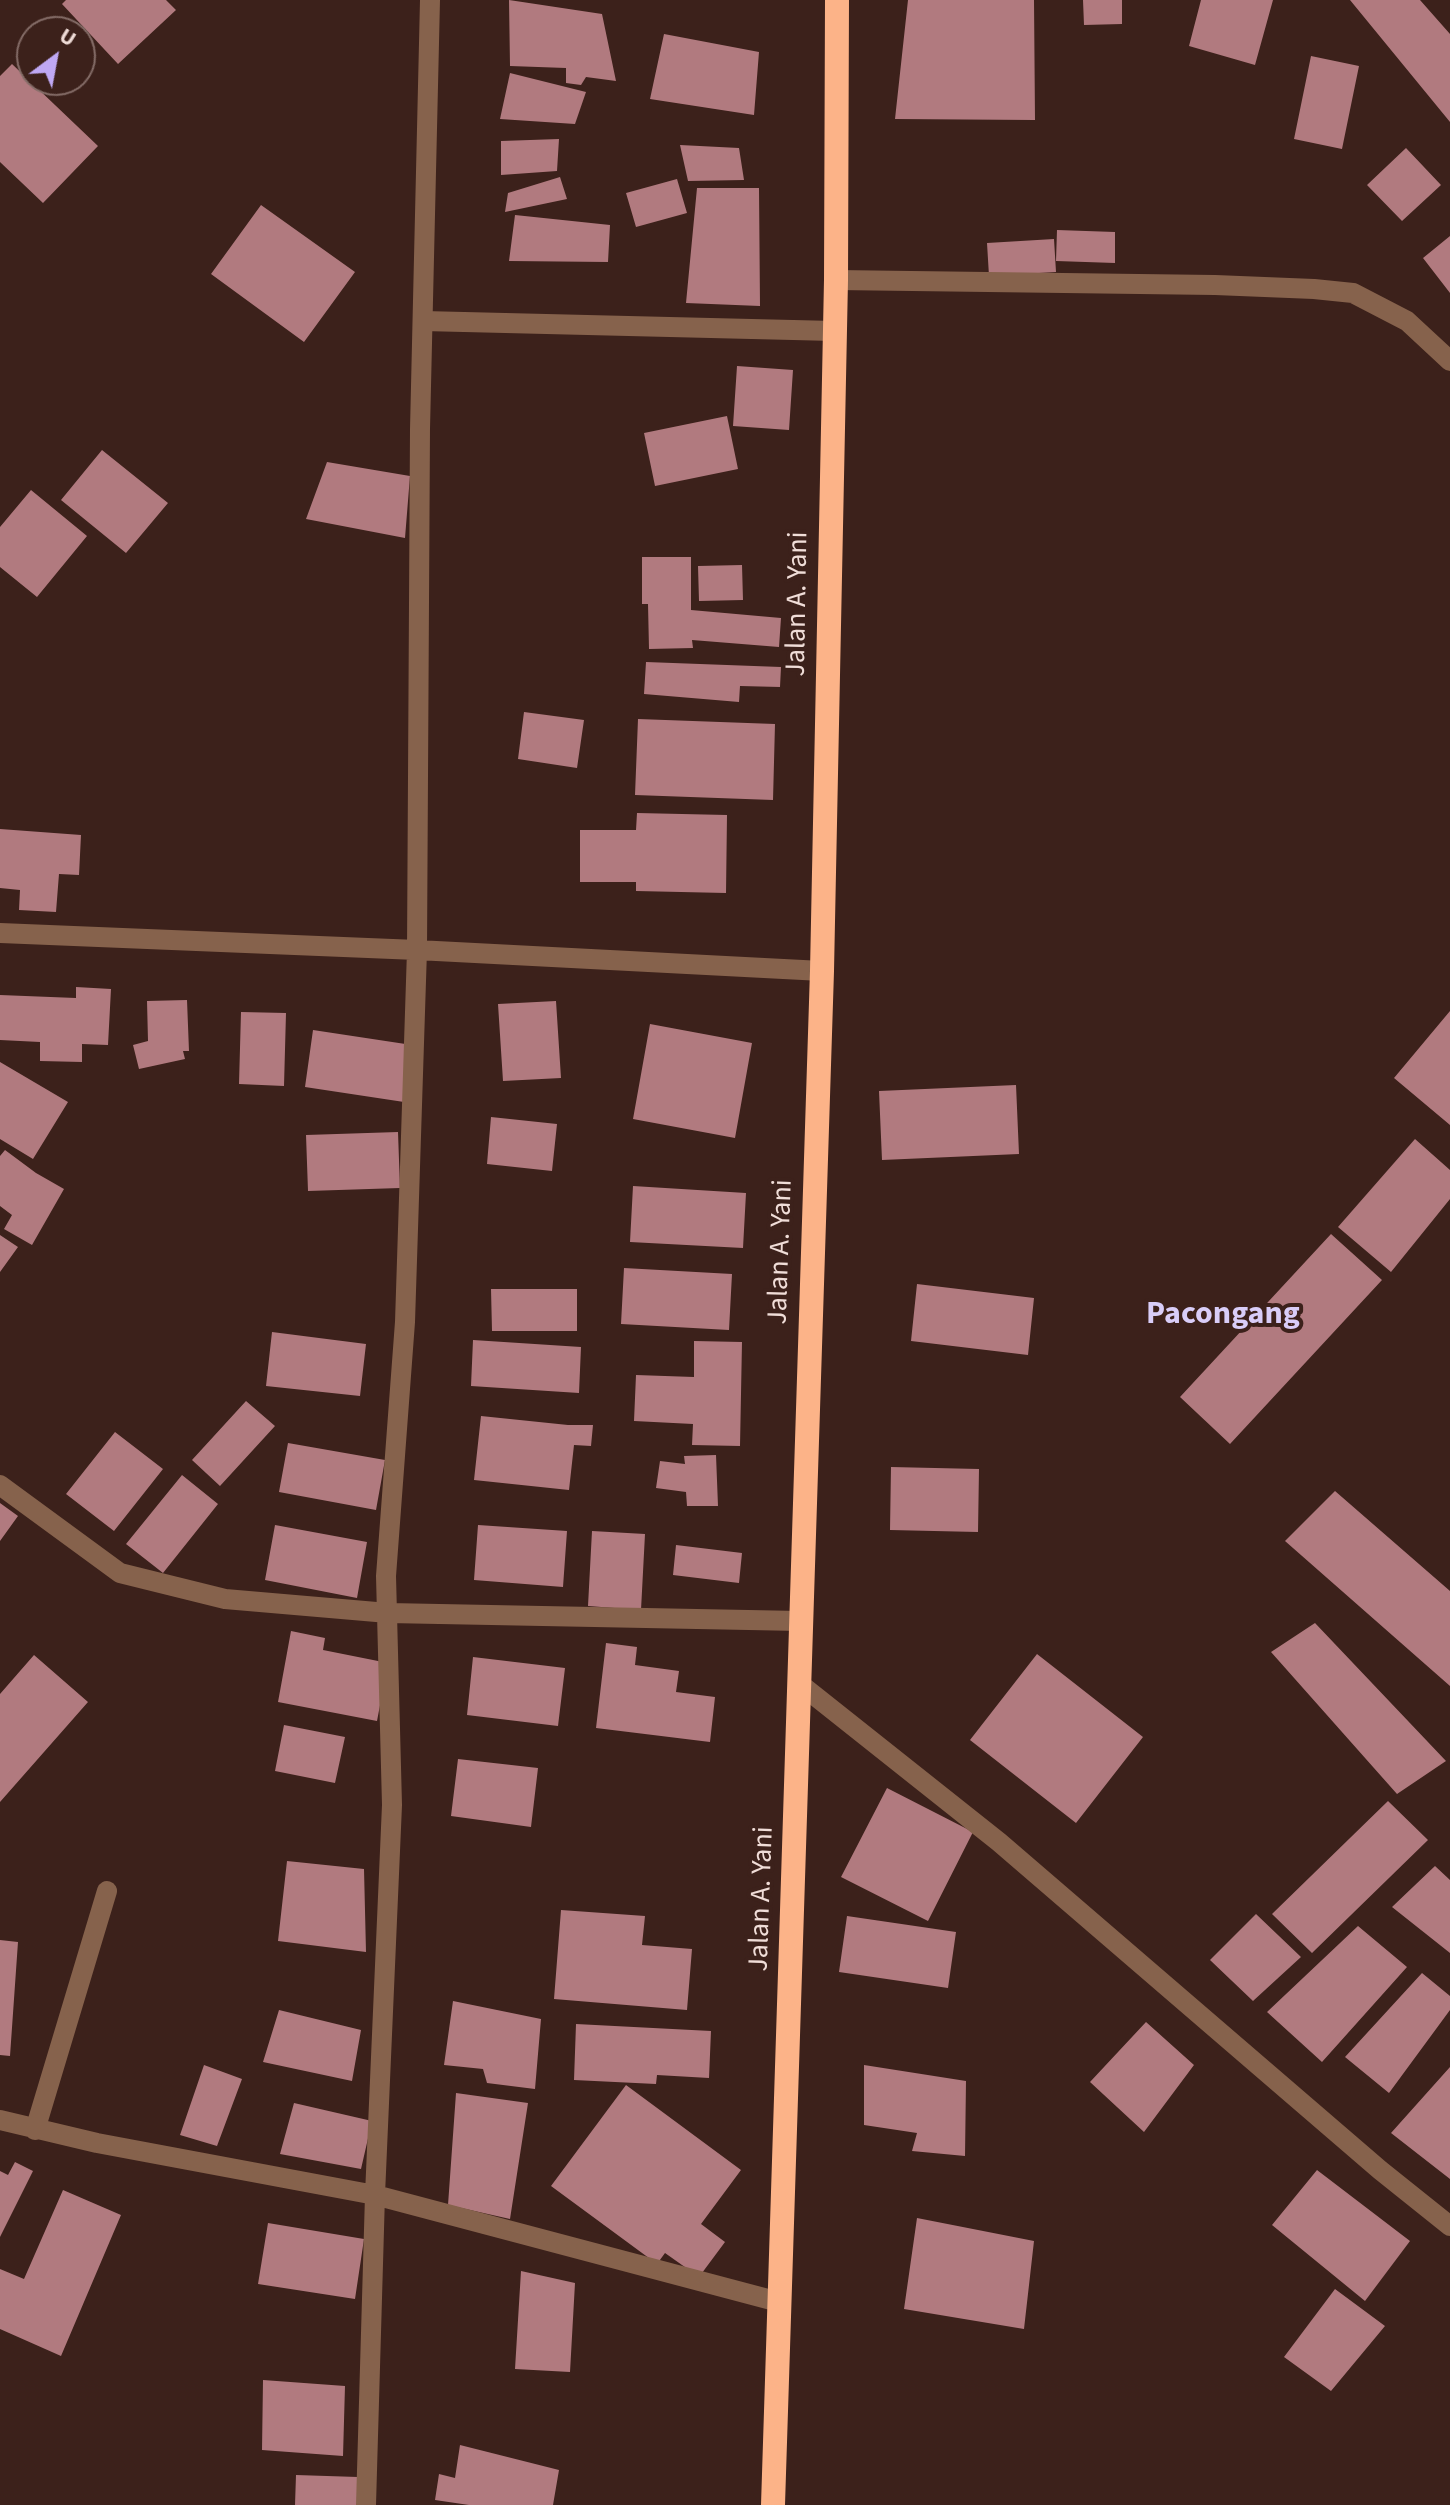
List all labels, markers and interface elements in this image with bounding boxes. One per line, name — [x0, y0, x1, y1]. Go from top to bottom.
north arrow — [16, 16, 96, 96]
text: U — [53, 20, 82, 55]
street label: Jalan A. Yani — [781, 531, 817, 677]
street label: Jalan A. Yani — [763, 1179, 801, 1325]
district label: Pacongang — [1146, 1297, 1300, 1335]
street label: Jalan A. Yani — [744, 1826, 782, 1972]

